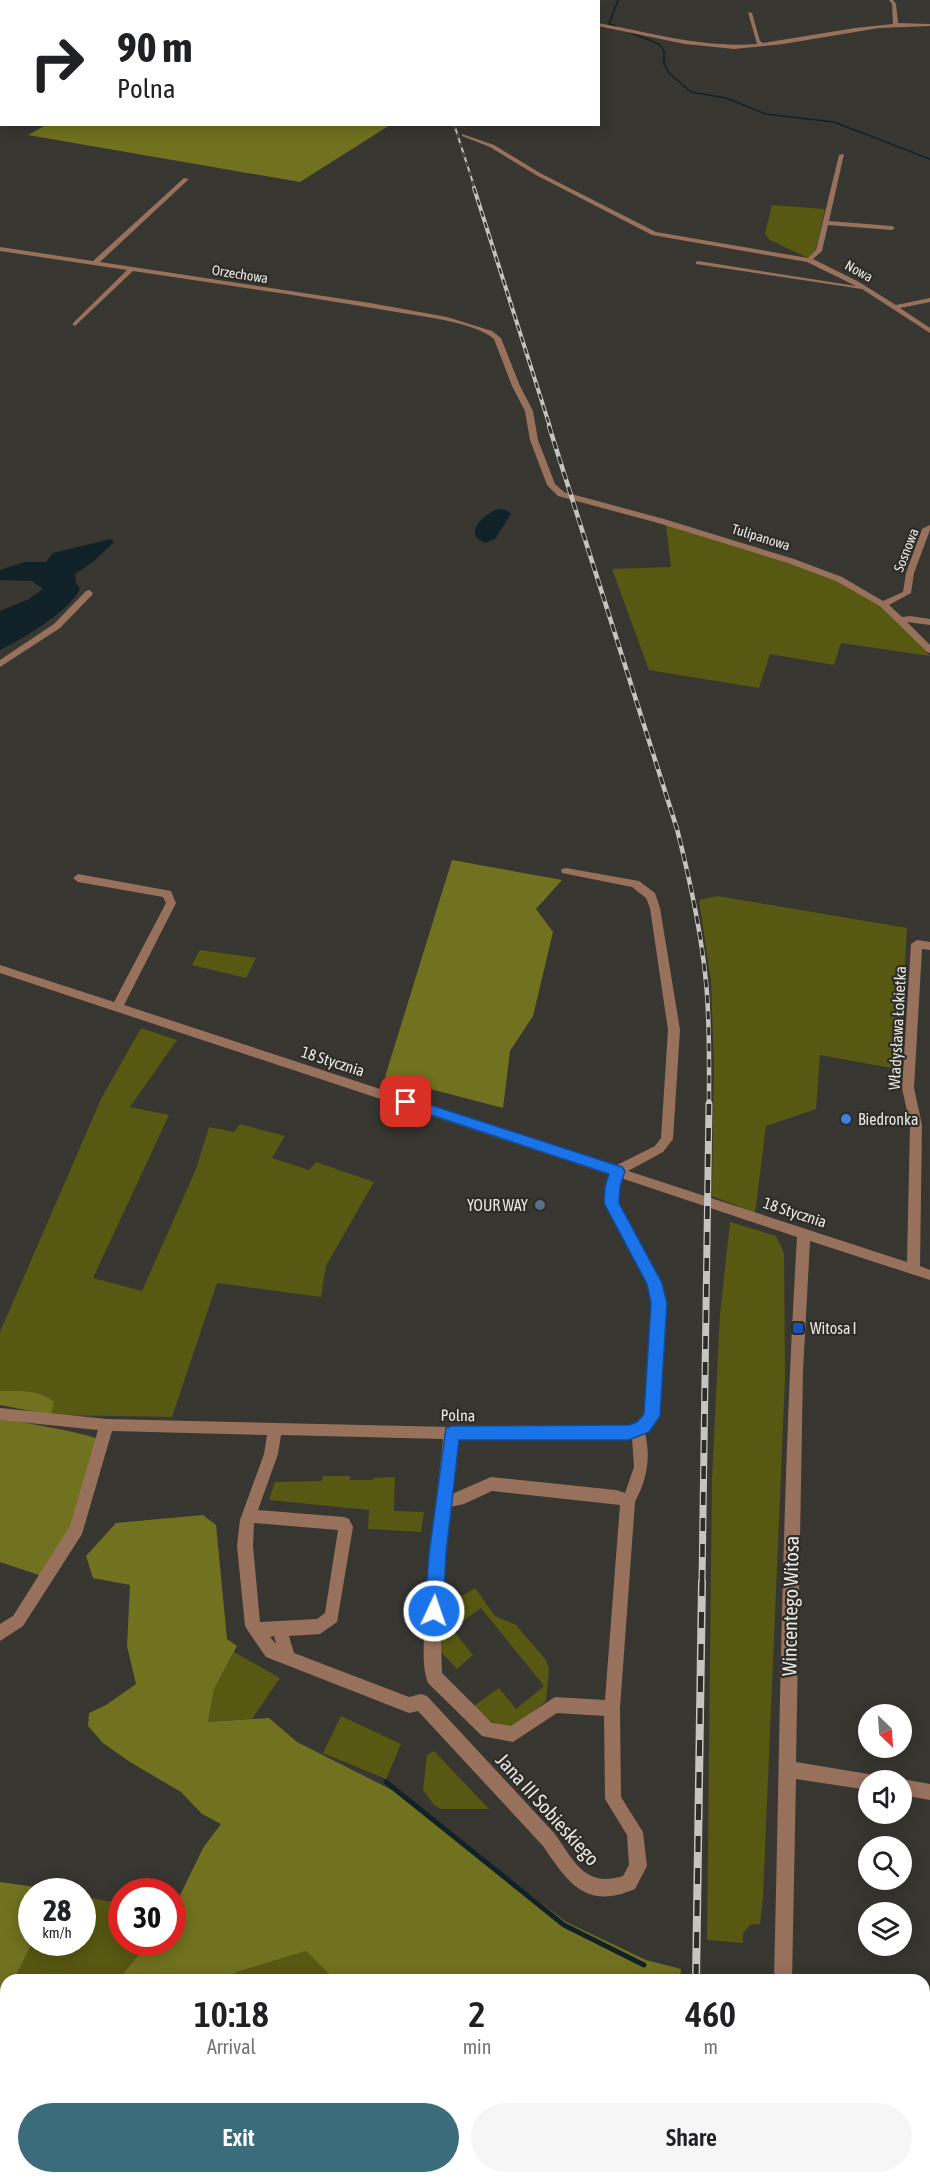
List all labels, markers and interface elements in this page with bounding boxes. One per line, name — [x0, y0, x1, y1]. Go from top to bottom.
text: 90 m — [117, 23, 192, 71]
icon: right — [18, 24, 96, 102]
text: Polna — [117, 73, 175, 104]
street label: Nowa — [842, 257, 876, 285]
street label: Orzechowa — [211, 262, 269, 286]
street label: Tulipanowa — [730, 521, 792, 553]
street label: Sosnowa — [890, 526, 922, 574]
street label: Władysława Łokietka — [885, 966, 910, 1091]
street label: 18 Stycznia — [299, 1042, 367, 1081]
pin — [380, 1076, 431, 1127]
icon: arrive — [389, 1085, 422, 1118]
place label: Biedronka — [858, 1110, 919, 1128]
marker: Biedronka — [839, 1112, 853, 1126]
street label: 18 Stycznia — [761, 1193, 829, 1232]
place label: YOUR WAY — [467, 1196, 529, 1214]
marker: YOUR WAY — [533, 1198, 547, 1212]
place label: Witosa I — [810, 1319, 857, 1337]
marker: Witosa I — [791, 1321, 805, 1335]
street label: Polna — [441, 1406, 475, 1424]
street label: Wincentego Witosa — [777, 1536, 803, 1676]
position arrow — [402, 1579, 466, 1643]
north arrow — [858, 1704, 912, 1758]
map controls — [858, 1704, 912, 1956]
street label: Jana III Sobieskiego — [492, 1748, 604, 1870]
button: sound — [858, 1770, 912, 1824]
button: search — [858, 1836, 912, 1890]
speed limit sign: 30 — [108, 1878, 186, 1956]
text: 28 — [43, 1893, 71, 1927]
button: layers — [858, 1902, 912, 1956]
text: km/h — [42, 1924, 72, 1941]
text: 10:18 — [194, 1993, 269, 2035]
text: 2 — [469, 1993, 485, 2035]
text: 460 — [685, 1993, 736, 2035]
text: Arrival — [207, 2035, 256, 2058]
text: min — [463, 2035, 491, 2058]
text: m — [703, 2035, 718, 2058]
button: Exit — [18, 2103, 459, 2172]
button: Share — [471, 2103, 912, 2172]

